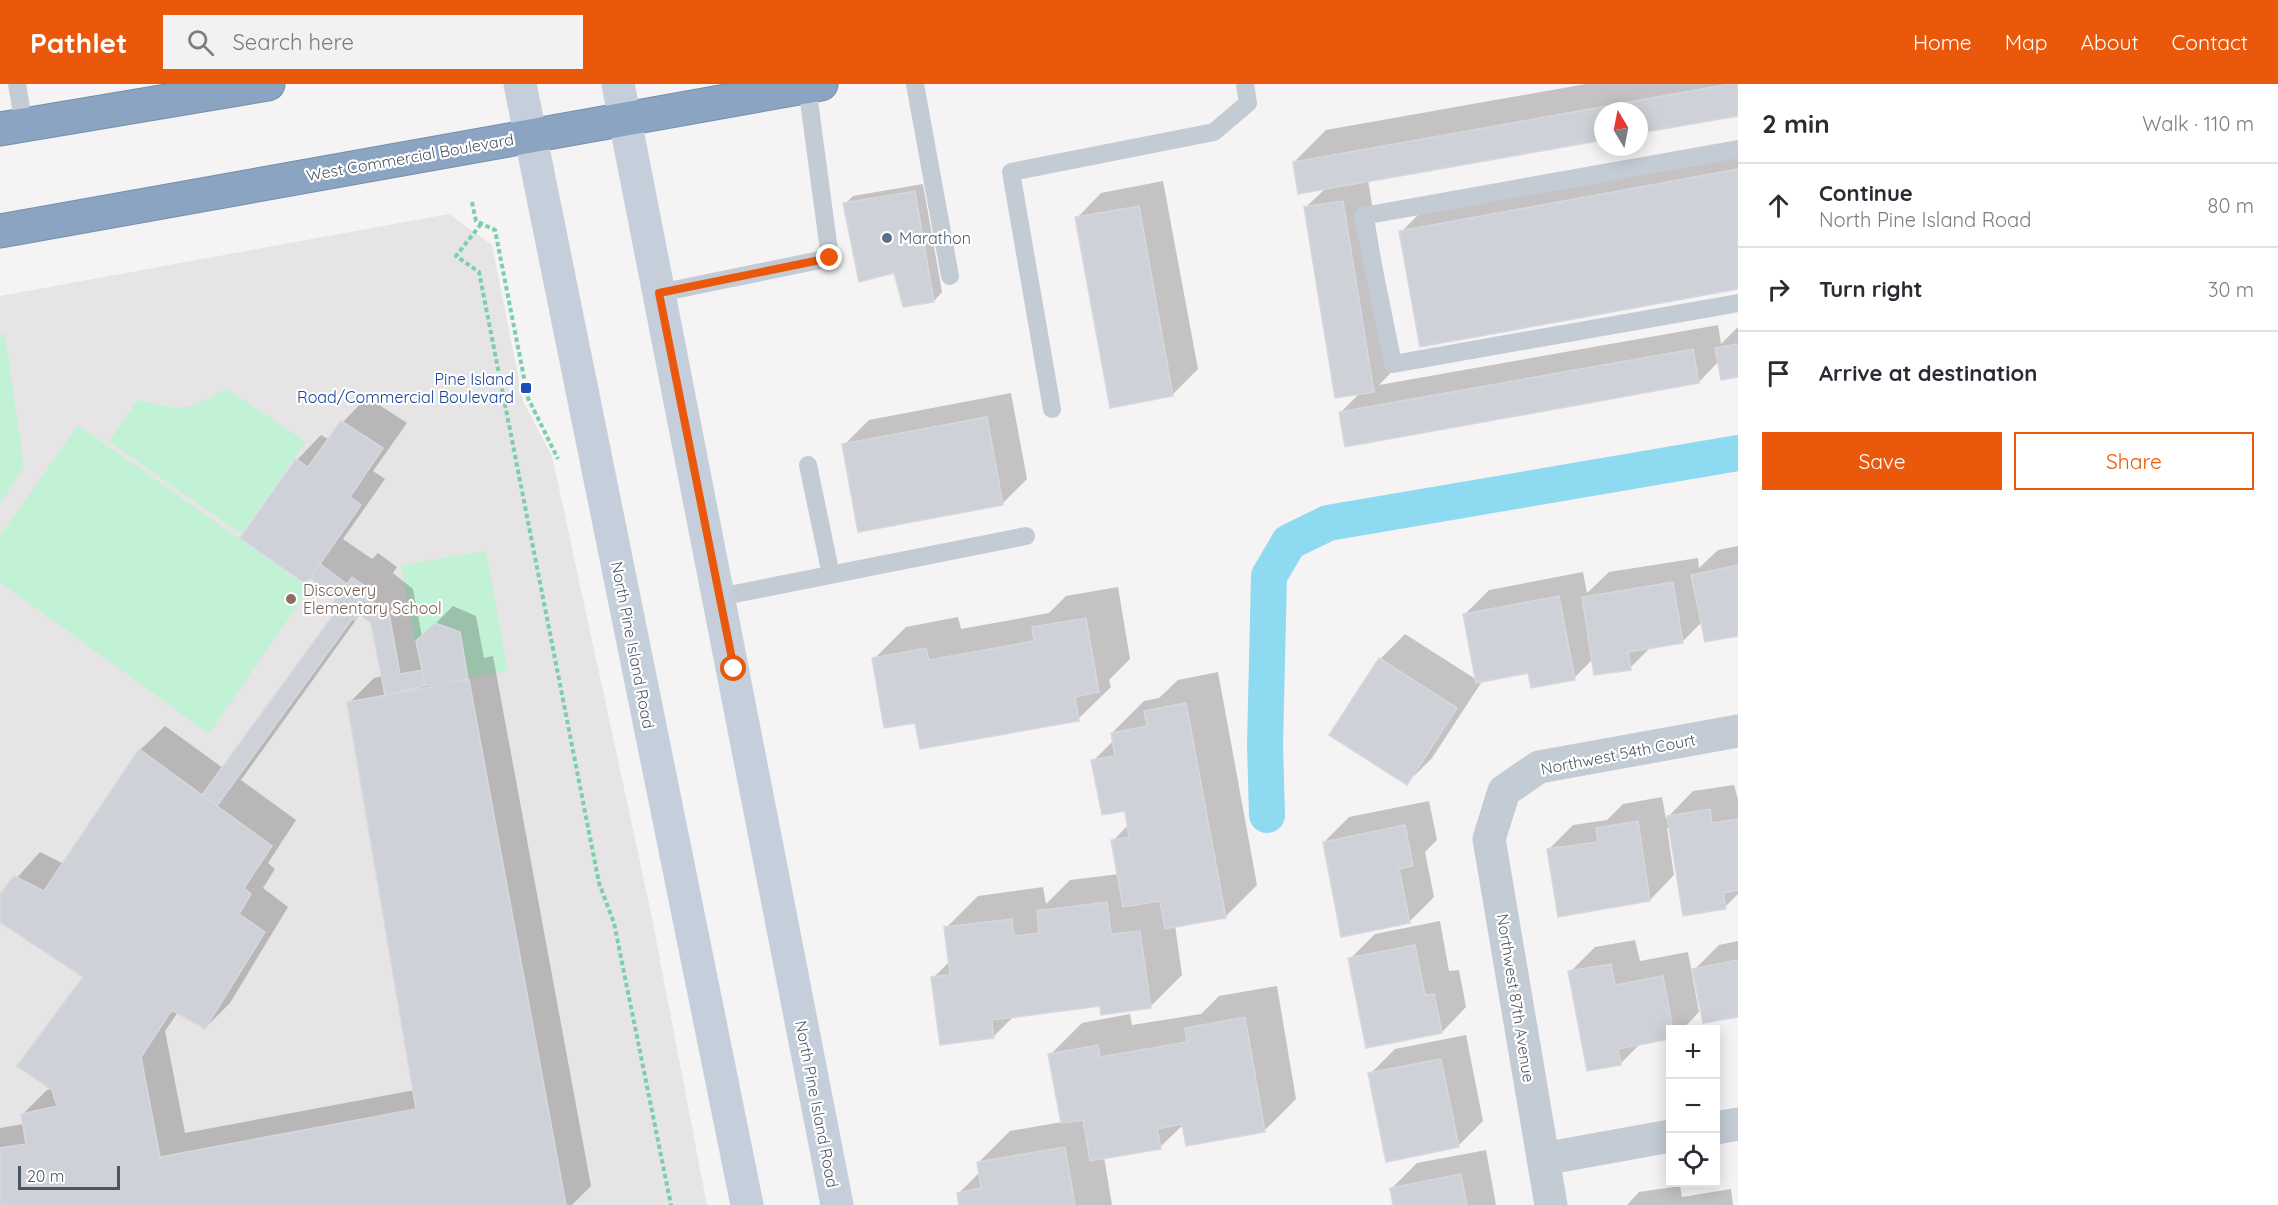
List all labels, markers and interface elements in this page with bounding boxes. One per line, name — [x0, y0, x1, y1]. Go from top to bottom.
search box — [163, 15, 583, 69]
text: Pathlet — [30, 25, 127, 60]
icon: search — [184, 26, 217, 59]
text: Search here — [232, 28, 354, 56]
text: Home — [1913, 29, 1972, 55]
text: Map — [2005, 29, 2048, 55]
text: About — [2081, 29, 2139, 55]
text: Contact — [2172, 29, 2248, 55]
north arrow — [1594, 102, 1648, 156]
text: 2 min — [1762, 107, 1830, 140]
text: Walk · 110 m — [2142, 111, 2254, 136]
street label: West Commercial Boulevard — [305, 129, 515, 185]
text: Continue — [1819, 179, 1913, 207]
icon: ahead — [1762, 189, 1795, 222]
text: 80 m — [2208, 193, 2254, 218]
text: North Pine Island Road — [1819, 207, 2031, 232]
place label: Marathon — [899, 228, 971, 248]
marker: Marathon — [880, 231, 894, 245]
route end — [816, 244, 842, 270]
icon: right — [1762, 273, 1795, 306]
text: Turn right — [1819, 275, 1923, 303]
text: 30 m — [2208, 277, 2254, 302]
icon: arrive — [1762, 357, 1795, 390]
text: Arrive at destination — [1819, 359, 2037, 387]
place label: Pine Island Road/Commercial Boulevard — [297, 369, 514, 407]
marker: Pine Island Road/Commercial Boulevard — [519, 381, 533, 395]
button: Save — [1762, 432, 2002, 490]
button: Share — [2014, 432, 2254, 490]
street label: North Pine Island Road — [607, 560, 659, 730]
place label: Discovery Elementary School — [303, 580, 442, 618]
marker: Discovery Elementary School — [284, 592, 298, 606]
route start — [720, 655, 746, 681]
street label: Northwest 54th Court — [1539, 729, 1697, 779]
street label: Northwest 87th Avenue — [1493, 912, 1539, 1084]
street label: North Pine Island Road — [791, 1019, 843, 1189]
map controls — [1666, 1025, 1720, 1187]
button: + — [1666, 1025, 1720, 1079]
button: − — [1666, 1079, 1720, 1133]
button: locate — [1666, 1133, 1720, 1187]
scale bar — [18, 1163, 120, 1190]
text: 20 m — [27, 1166, 64, 1186]

